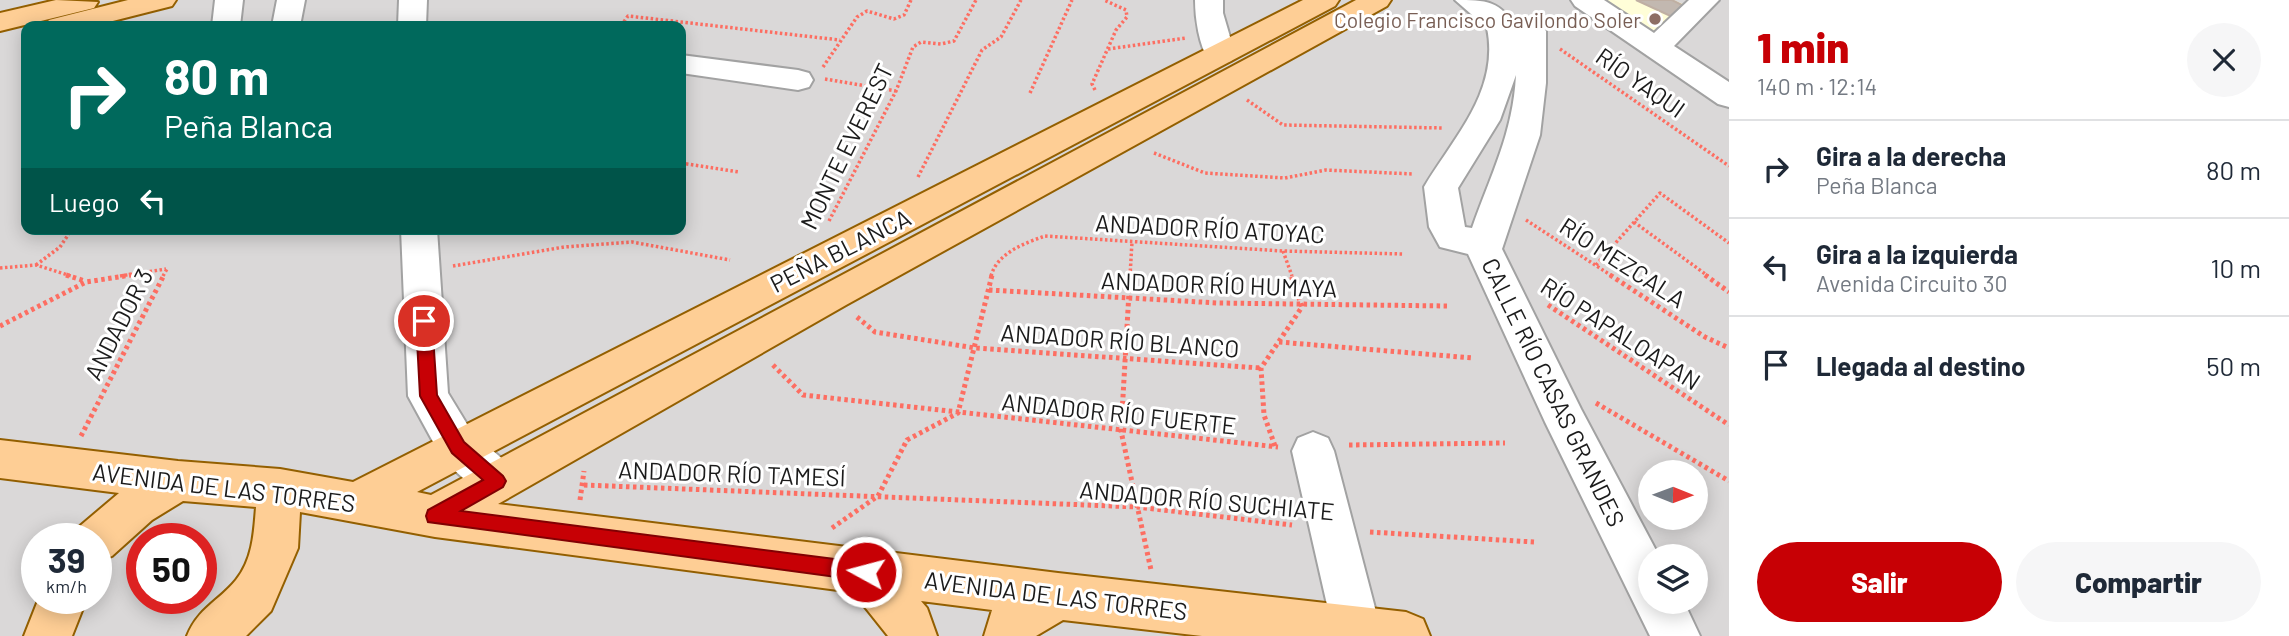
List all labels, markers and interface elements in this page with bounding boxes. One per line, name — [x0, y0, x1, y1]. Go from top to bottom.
place label: Colegio Francisco Gavilondo Soler — [1334, 7, 1641, 32]
marker: Colegio Francisco Gavilondo Soler — [1647, 11, 1663, 27]
text: 1 min — [1757, 21, 1849, 71]
button: close — [2187, 23, 2261, 97]
street label: RÍO YAQUI — [1591, 41, 1691, 123]
text: 80 m — [164, 46, 269, 105]
icon: right — [49, 49, 140, 140]
street label: MONTE EVEREST — [793, 58, 899, 234]
text: 140 m · 12:14 — [1757, 72, 1877, 100]
text: Peña Blanca — [164, 106, 333, 144]
text: Gira a la derecha — [1816, 140, 2006, 171]
icon: right — [1757, 150, 1795, 188]
text: 80 m — [2206, 154, 2261, 185]
text: Peña Blanca — [1816, 171, 1938, 199]
icon: left — [134, 182, 172, 220]
text: Luego — [49, 186, 120, 217]
street label: PEÑA BLANCA — [765, 202, 915, 298]
street label: ANDADOR RÍO ATOYAC — [1094, 208, 1326, 248]
street label: RÍO MEZCALA — [1555, 211, 1691, 313]
text: Gira a la izquierda — [1816, 238, 2018, 269]
icon: left — [1757, 248, 1795, 286]
text: 10 m — [2211, 252, 2261, 283]
street label: CALLE RÍO CASAS GRANDES — [1476, 253, 1632, 531]
street label: ANDADOR 3 — [78, 264, 158, 384]
street label: ANDADOR RÍO HUMAYA — [1100, 265, 1338, 303]
text: Avenida Circuito 30 — [1816, 269, 2008, 297]
street label: RÍO PAPALOAPAN — [1536, 271, 1706, 395]
pin — [394, 291, 454, 351]
icon: arrive — [405, 302, 443, 340]
street label: ANDADOR RÍO BLANCO — [1000, 317, 1240, 363]
icon: arrive — [1757, 346, 1795, 384]
text: Llegada al destino — [1816, 350, 2025, 381]
text: 50 m — [2206, 350, 2261, 381]
street label: ANDADOR RÍO FUERTE — [1000, 386, 1238, 440]
street label: ANDADOR RÍO TAMESÍ — [618, 455, 846, 491]
street label: AVENIDA DE LAS TORRES — [91, 456, 357, 518]
north arrow — [1638, 460, 1708, 530]
map controls — [1638, 460, 1708, 614]
street label: ANDADOR RÍO SUCHIATE — [1078, 474, 1336, 526]
speed limit sign: 50 — [126, 523, 217, 614]
position arrow — [829, 535, 903, 609]
text: 39 — [48, 538, 85, 580]
button: Salir — [1757, 542, 2002, 622]
button: Compartir — [2016, 542, 2261, 622]
button: layers — [1638, 544, 1708, 614]
street label: AVENIDA DE LAS TORRES — [923, 564, 1189, 626]
text: km/h — [46, 575, 87, 597]

